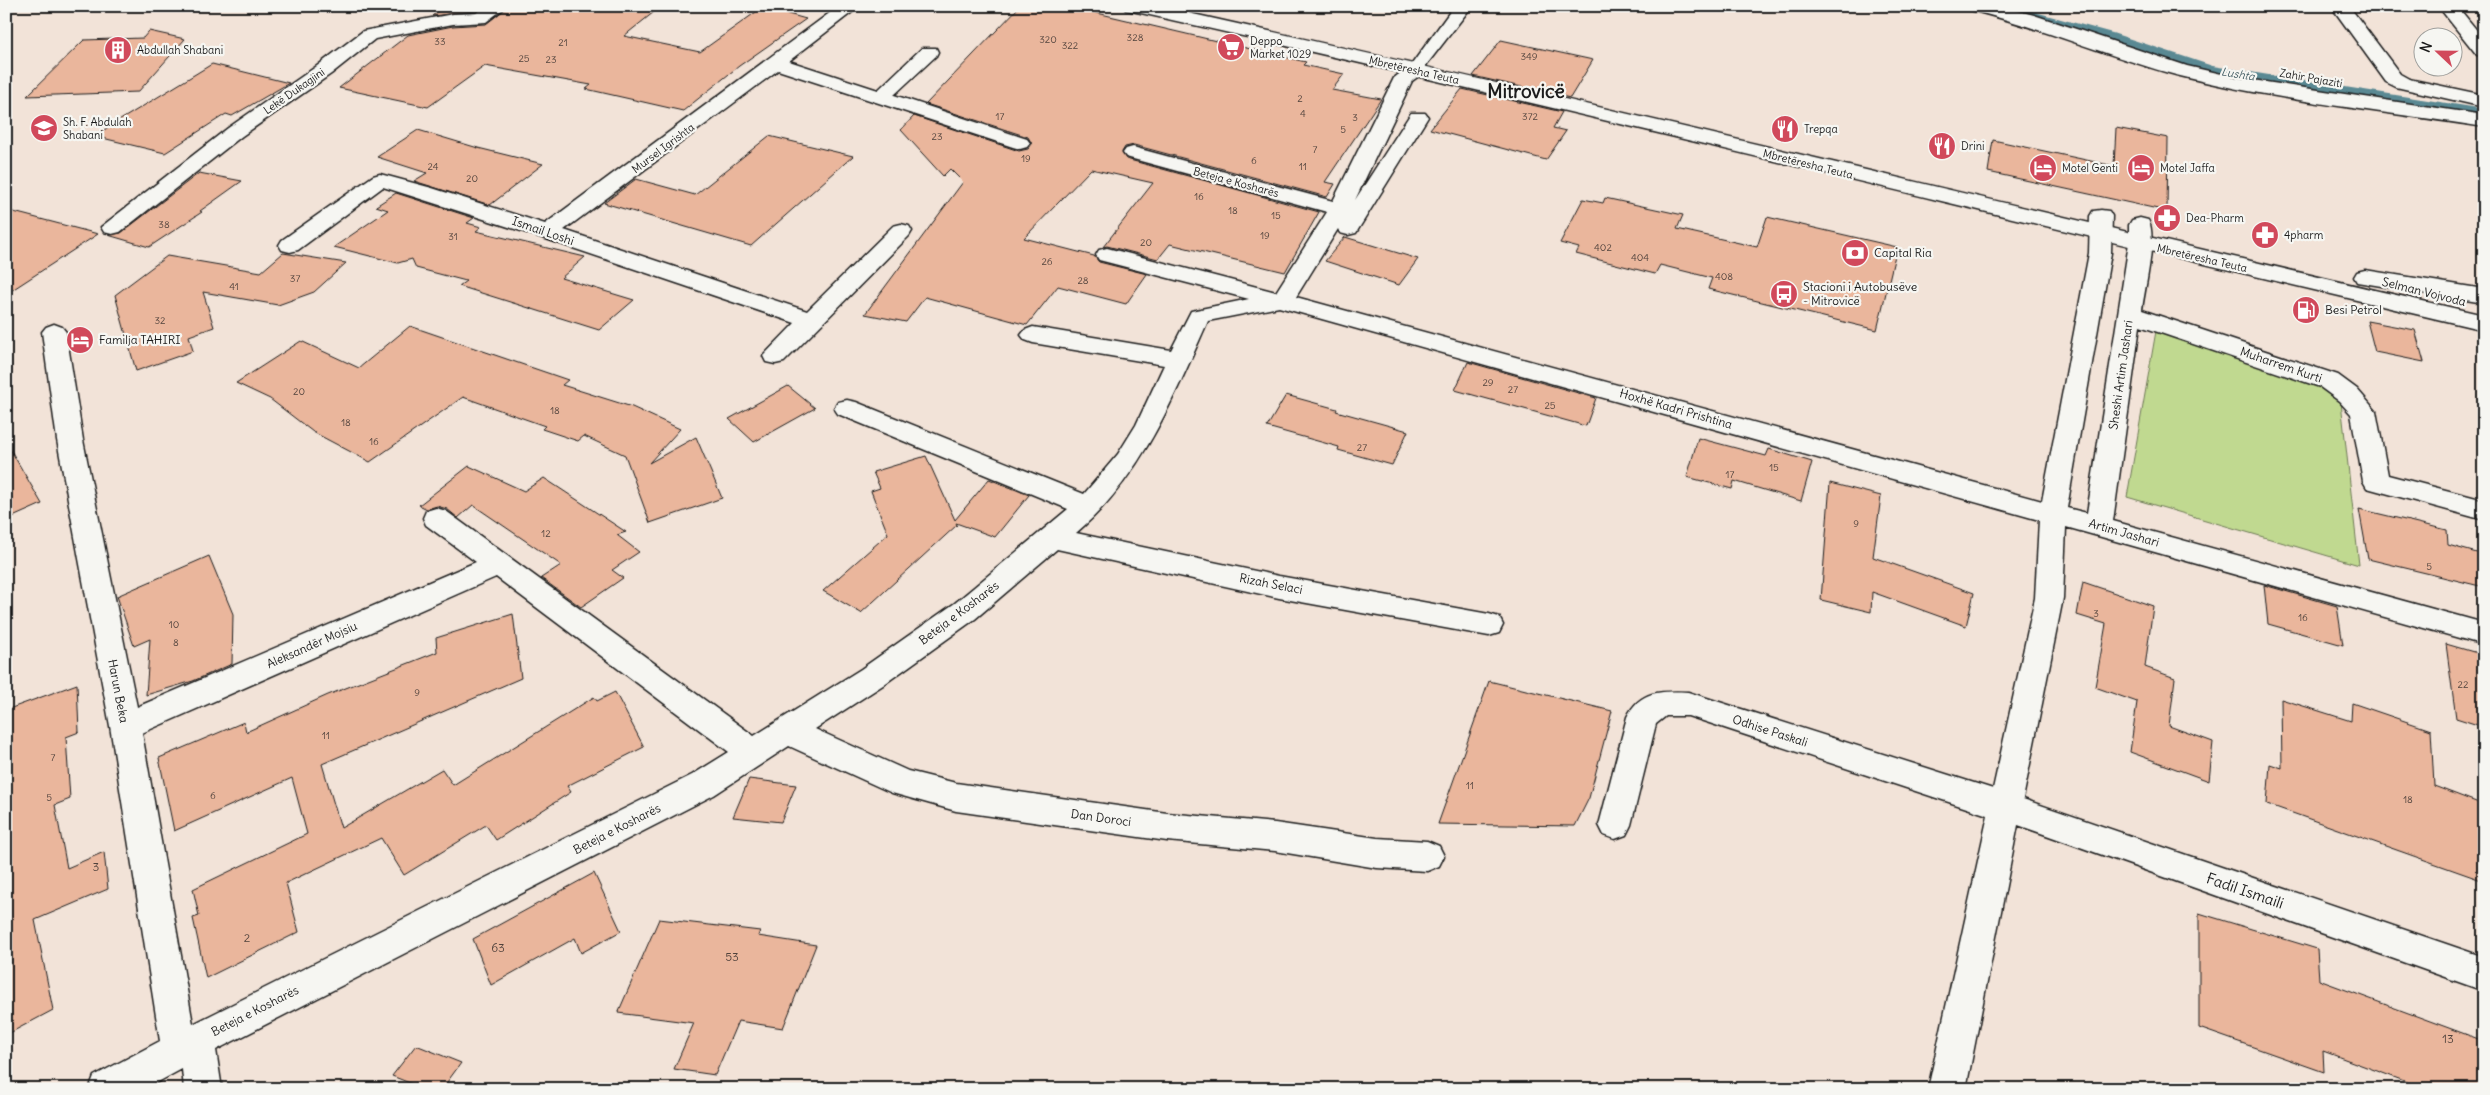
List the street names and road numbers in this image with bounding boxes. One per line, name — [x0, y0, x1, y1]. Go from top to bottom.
street label: Mbretëresha Teuta — [1367, 53, 1461, 87]
street label: Lekë Dukagjini — [261, 65, 327, 117]
street label: Zahir Pajaziti — [2279, 66, 2343, 90]
street label: Mursel Igrishta — [629, 120, 697, 176]
street label: Mbretëresha Teuta — [1762, 146, 1854, 182]
street label: Beteja e Kosharës — [1192, 164, 1280, 200]
street label: Ismail Loshi — [510, 213, 576, 248]
street label: Mbretëresha Teuta — [2155, 241, 2249, 275]
street label: Selman Vojvoda — [2381, 274, 2468, 309]
street label: Sheshi Artim Jashari — [2105, 319, 2136, 431]
street label: Muharrem Kurti — [2238, 343, 2324, 386]
street label: Hoxhë Kadri Prishtina — [1618, 385, 1734, 432]
street label: Artim Jashari — [2087, 515, 2161, 550]
street label: Rizah Selaci — [1238, 570, 1304, 597]
street label: Beteja e Kosharës — [916, 578, 1002, 648]
street label: Aleksandër Mojsiu — [264, 618, 359, 671]
street label: Harun Beka — [105, 658, 132, 724]
street label: Odhise Paskali — [1731, 711, 1810, 750]
street label: Beteja e Kosharës — [571, 800, 663, 857]
street label: Dan Doroci — [1070, 806, 1132, 829]
street label: Fadil Ismaili — [2204, 868, 2286, 913]
street label: Beteja e Kosharës — [209, 982, 301, 1039]

